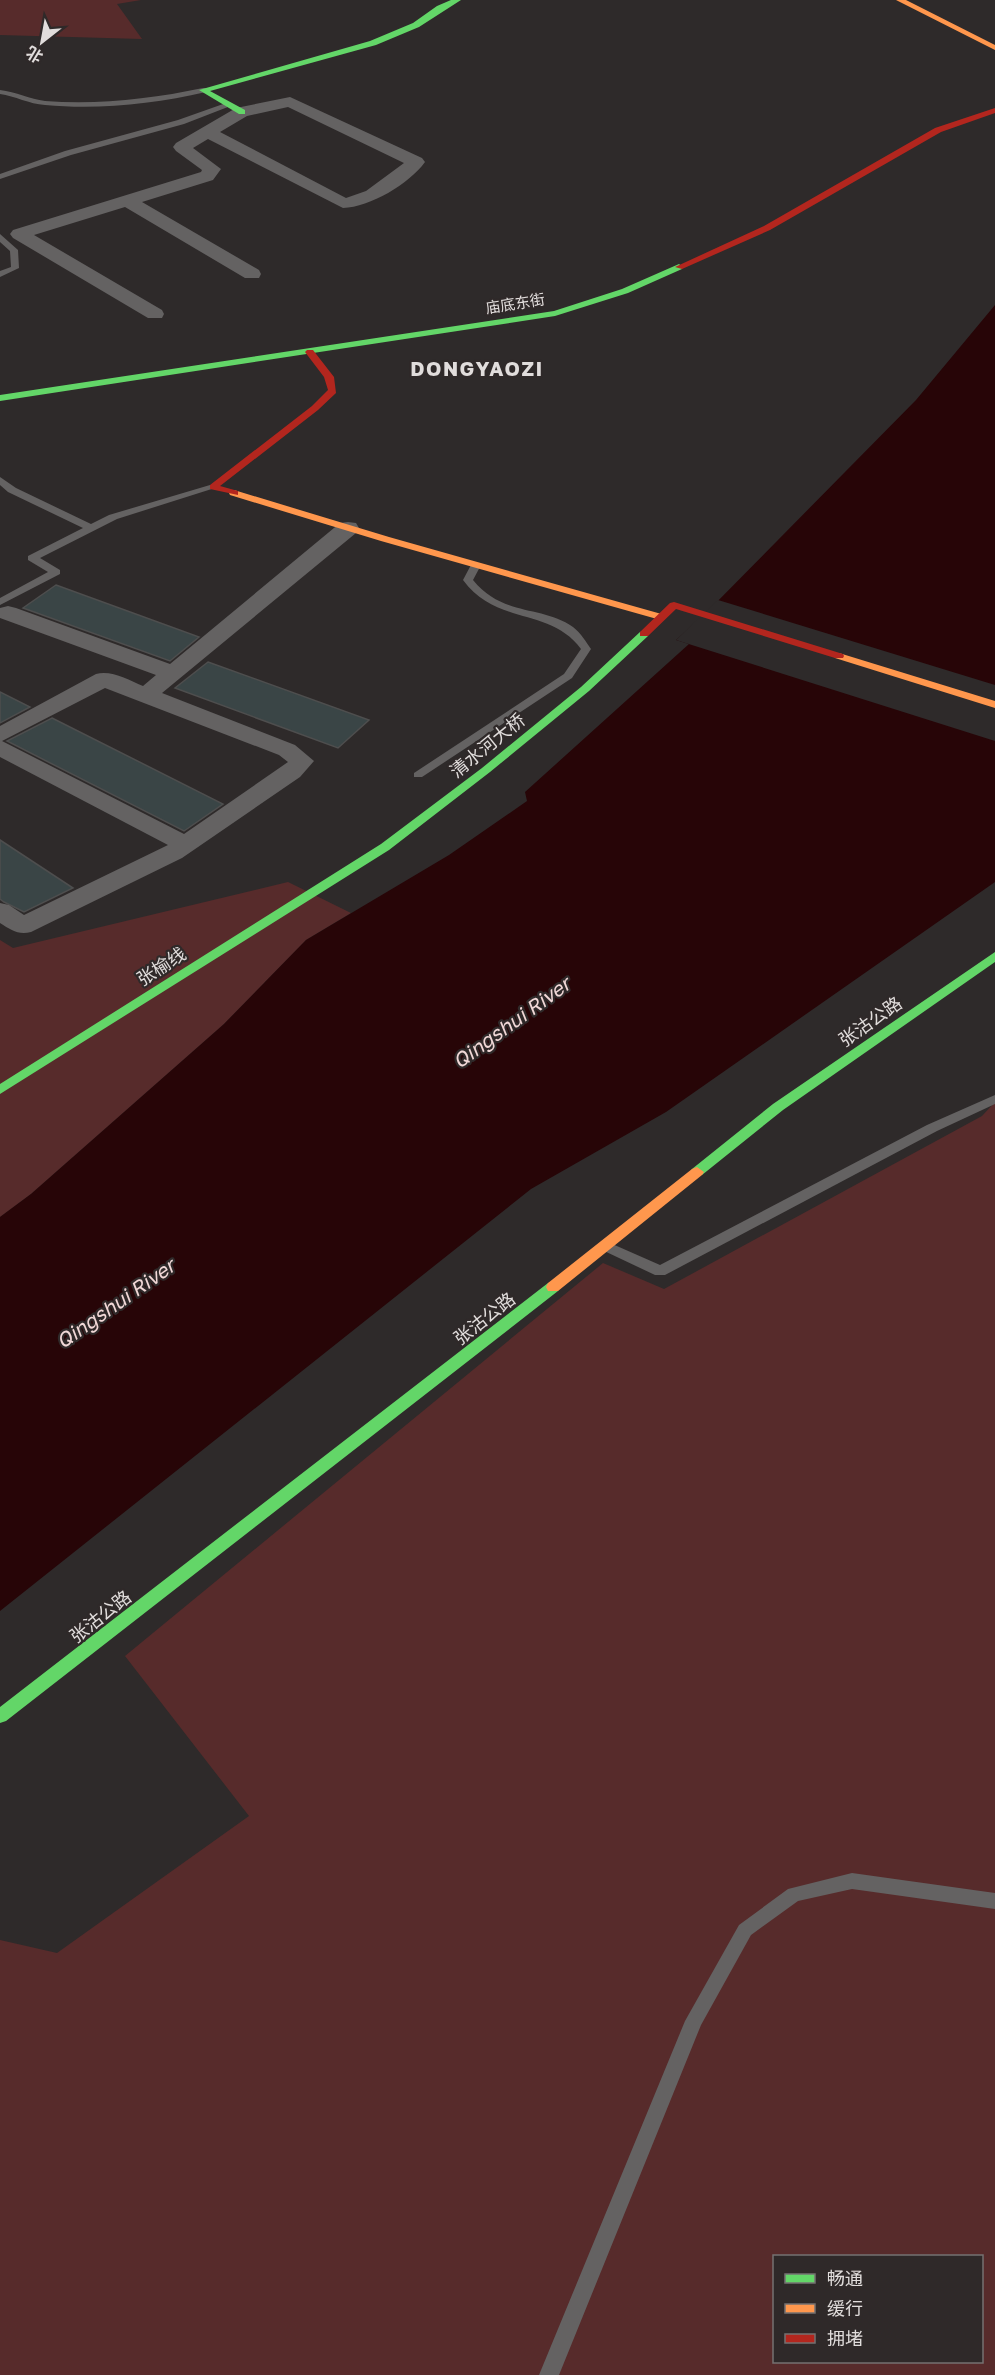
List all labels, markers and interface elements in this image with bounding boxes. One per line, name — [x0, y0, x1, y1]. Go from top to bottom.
north arrow — [12, 12, 72, 72]
text: 北 — [22, 42, 46, 68]
street label: 庙底东街 — [484, 289, 546, 317]
district label: DONGYAOZI — [410, 356, 544, 380]
street label: 清水河大桥 — [445, 708, 529, 782]
street label: 张榆线 — [132, 942, 190, 990]
water label: Qingshui River — [448, 969, 578, 1073]
street label: 张沽公路 — [834, 991, 906, 1051]
water label: Qingshui River — [51, 1251, 182, 1354]
street label: 张沽公路 — [449, 1287, 519, 1349]
street label: 张沽公路 — [65, 1585, 135, 1647]
legend — [773, 2255, 983, 2363]
text: 畅通 — [827, 2267, 863, 2289]
text: 缓行 — [827, 2297, 863, 2319]
text: 拥堵 — [827, 2327, 863, 2349]

